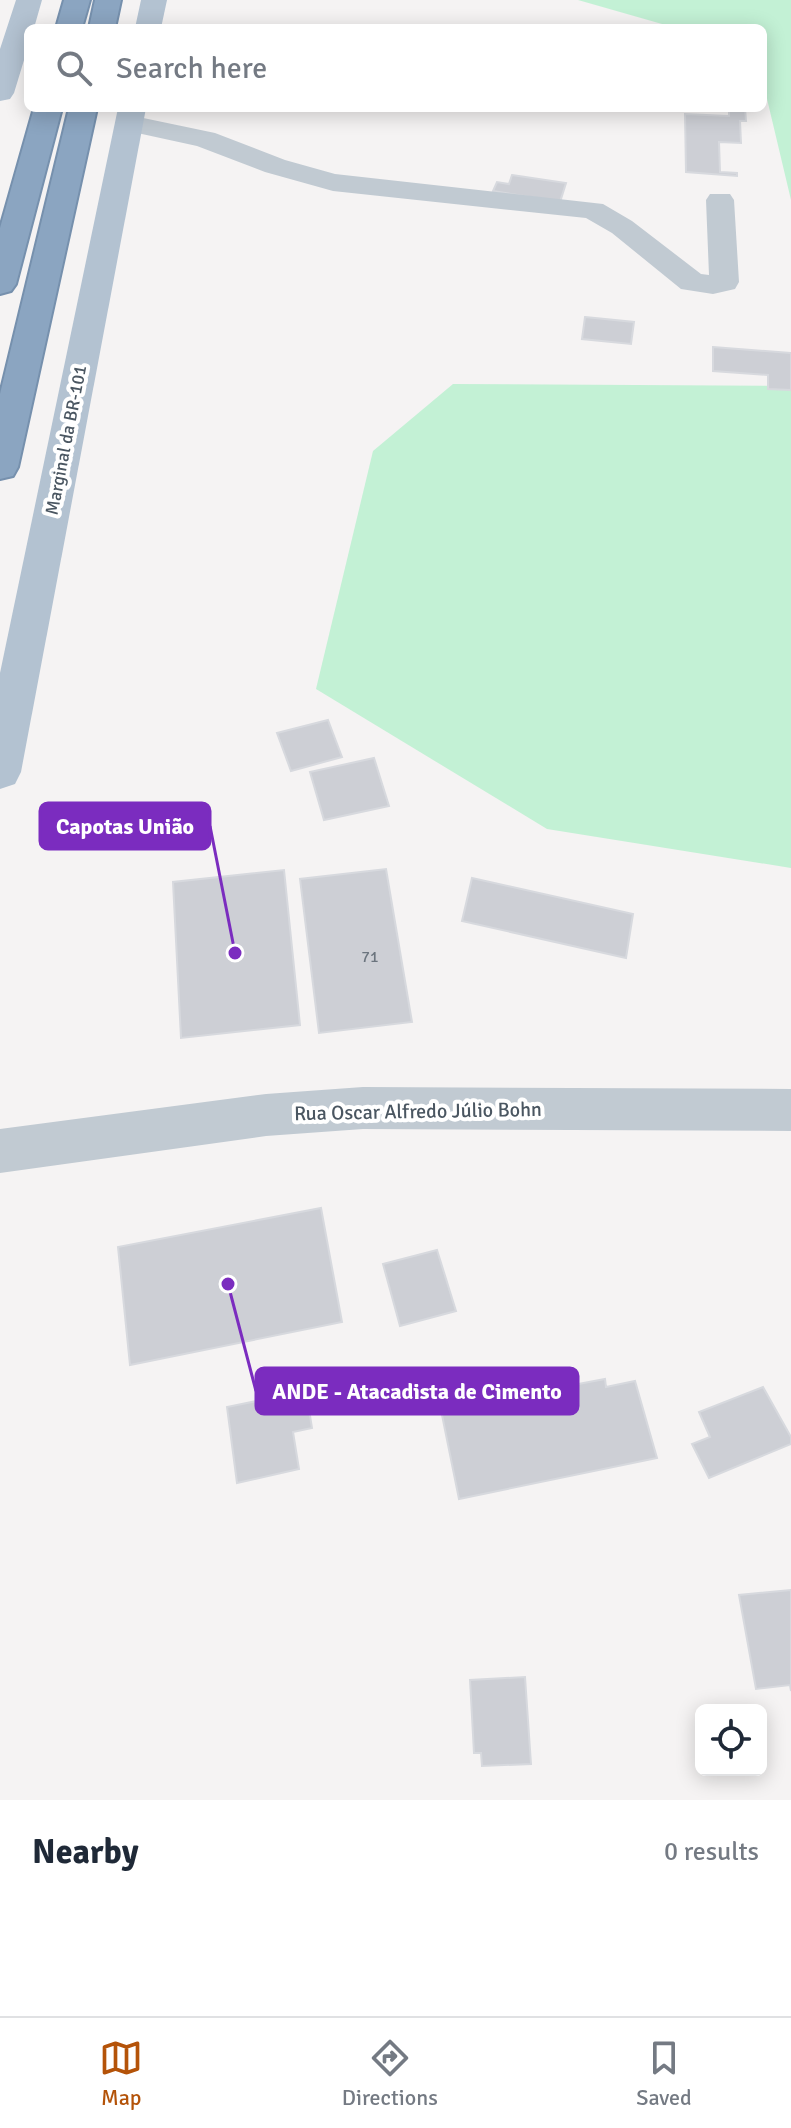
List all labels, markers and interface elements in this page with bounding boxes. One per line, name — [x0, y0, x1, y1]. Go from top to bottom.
search box — [24, 24, 767, 112]
icon: search — [52, 46, 96, 90]
text: Search here — [116, 50, 267, 87]
street label: Marginal da BR-101 — [41, 363, 91, 517]
callout: Capotas União — [40, 803, 210, 849]
text: Capotas União — [56, 813, 194, 840]
house number: 71 — [361, 947, 379, 967]
street label: Rua Oscar Alfredo Júlio Bohn — [294, 1097, 542, 1126]
callout: ANDE - Atacadista de Cimento — [256, 1368, 578, 1414]
text: ANDE - Atacadista de Cimento — [272, 1378, 562, 1405]
map controls — [695, 1704, 767, 1776]
button: locate — [695, 1704, 767, 1776]
text: Nearby — [32, 1831, 139, 1873]
text: 0 results — [664, 1836, 759, 1868]
tab: Map — [99, 2036, 143, 2111]
tab: Directions — [342, 2036, 438, 2111]
tab: Saved — [636, 2036, 692, 2111]

